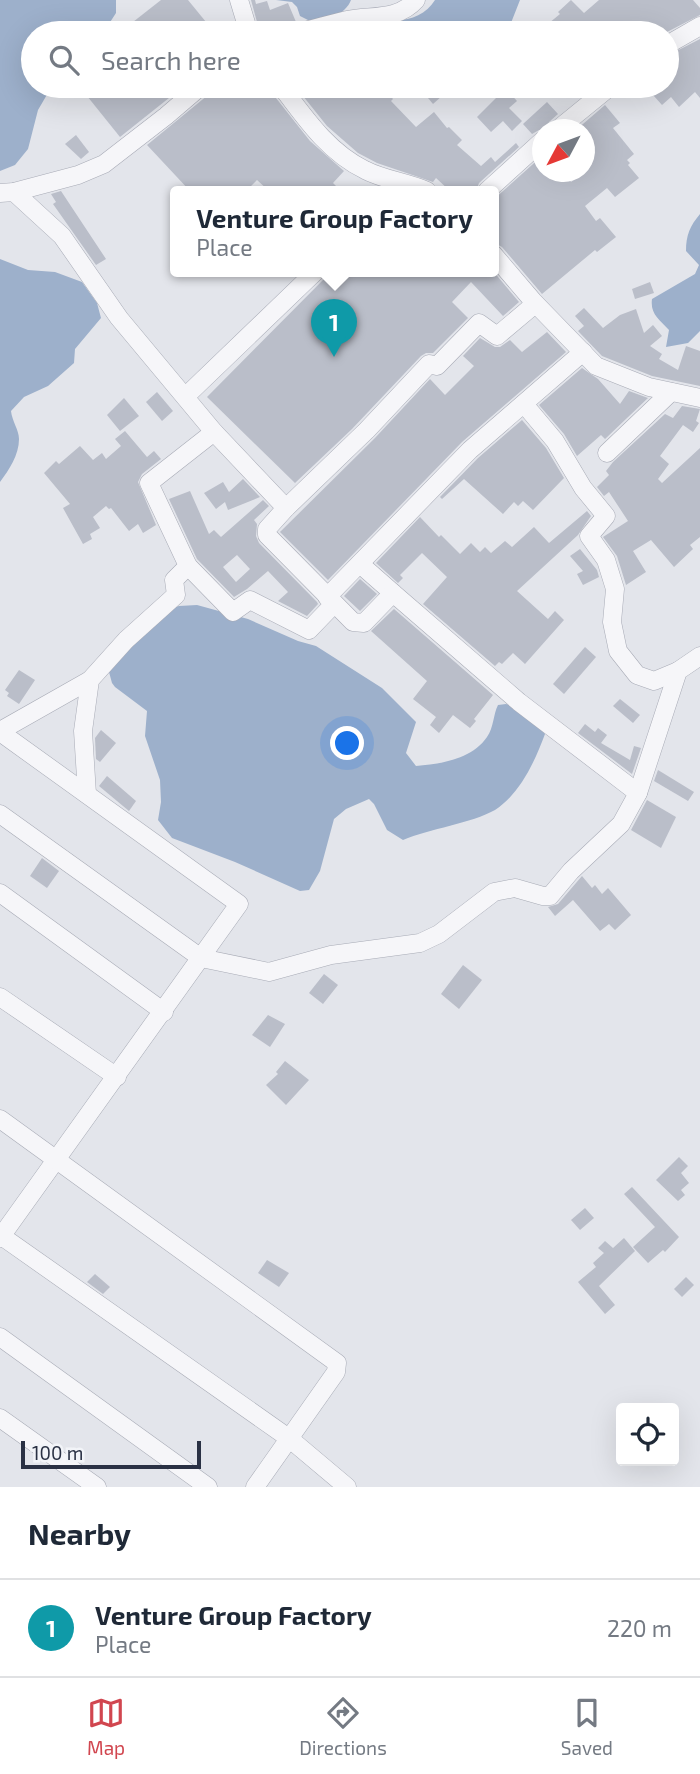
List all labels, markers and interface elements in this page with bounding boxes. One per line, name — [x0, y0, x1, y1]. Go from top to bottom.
search box — [21, 21, 679, 98]
icon: search — [45, 41, 83, 79]
text: Search here — [101, 44, 241, 75]
north arrow — [532, 119, 595, 182]
popup — [170, 186, 499, 277]
text: Venture Group Factory — [196, 202, 473, 233]
text: Place — [196, 233, 253, 261]
pin: 1 — [311, 299, 357, 357]
your location — [330, 726, 364, 760]
map controls — [616, 1403, 679, 1466]
button: locate — [616, 1403, 679, 1466]
scale bar — [21, 1438, 201, 1470]
text: 100 m — [32, 1441, 83, 1464]
text: Nearby — [28, 1515, 131, 1551]
text: Venture Group Factory — [95, 1599, 372, 1630]
text: 1 — [46, 1614, 56, 1642]
text: 220 m — [607, 1614, 672, 1642]
text: Place — [95, 1630, 151, 1658]
tab: Map — [87, 1694, 125, 1759]
tab: Directions — [299, 1694, 387, 1759]
tab: Saved — [561, 1694, 613, 1759]

